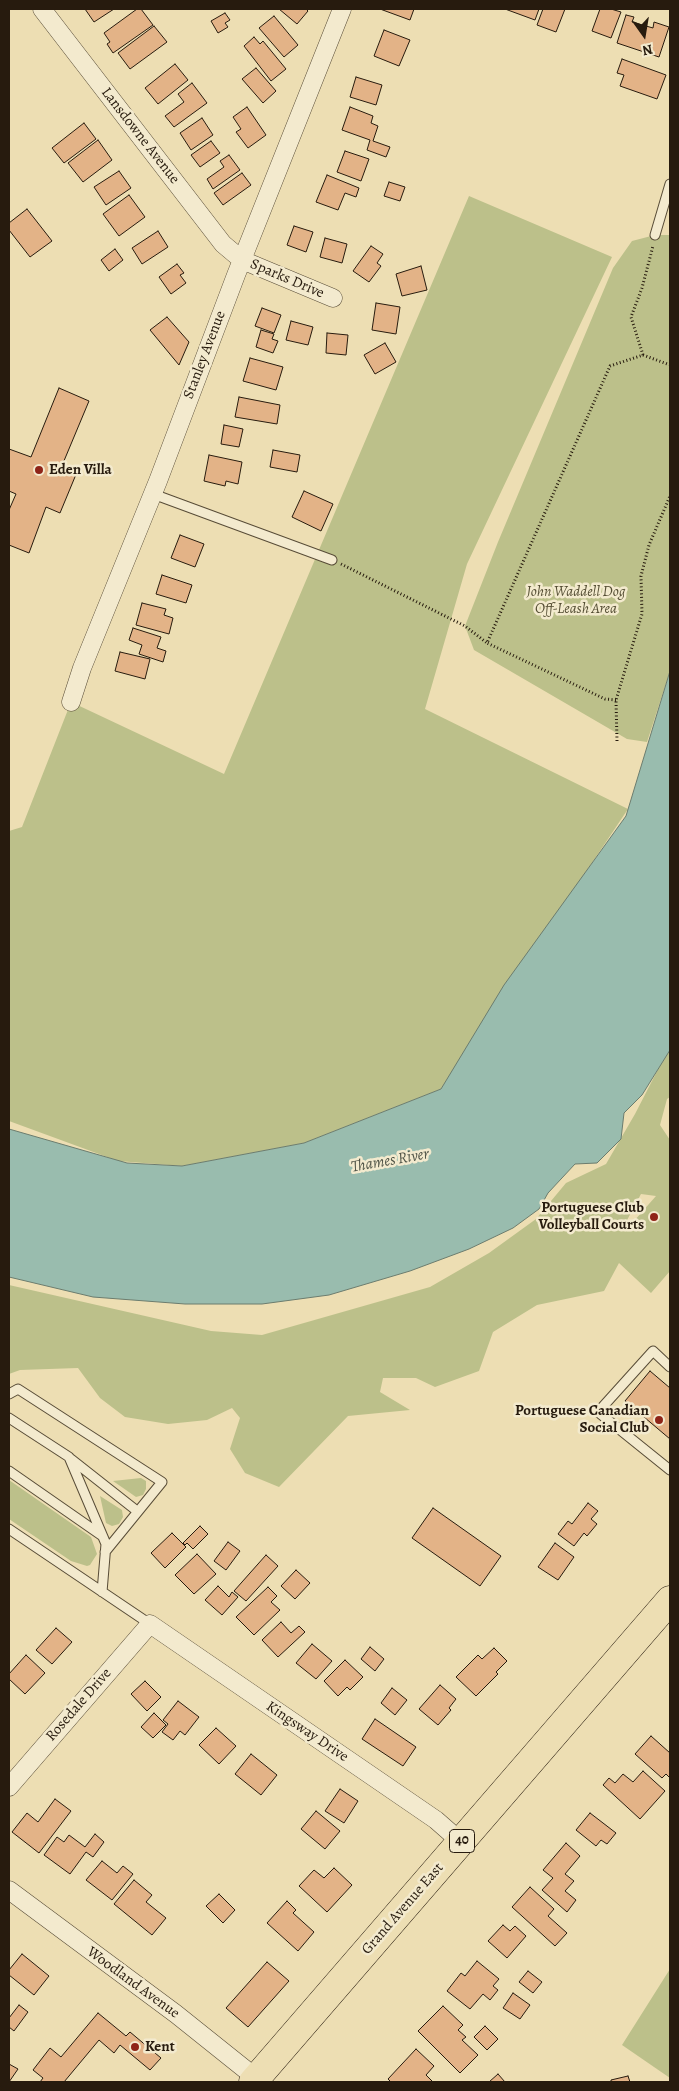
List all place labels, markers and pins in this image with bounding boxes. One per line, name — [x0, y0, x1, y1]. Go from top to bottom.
place label: Eden Villa — [49, 461, 112, 479]
marker: Eden Villa — [33, 464, 45, 476]
place label: Portuguese Club Volleyball Courts — [539, 1199, 644, 1234]
marker: Portuguese Club Volleyball Courts — [648, 1211, 660, 1223]
place label: Portuguese Canadian Social Club — [515, 1402, 649, 1437]
marker: Portuguese Canadian Social Club — [653, 1414, 665, 1426]
place label: Kent — [145, 2038, 175, 2056]
marker: Kent — [129, 2041, 141, 2053]

